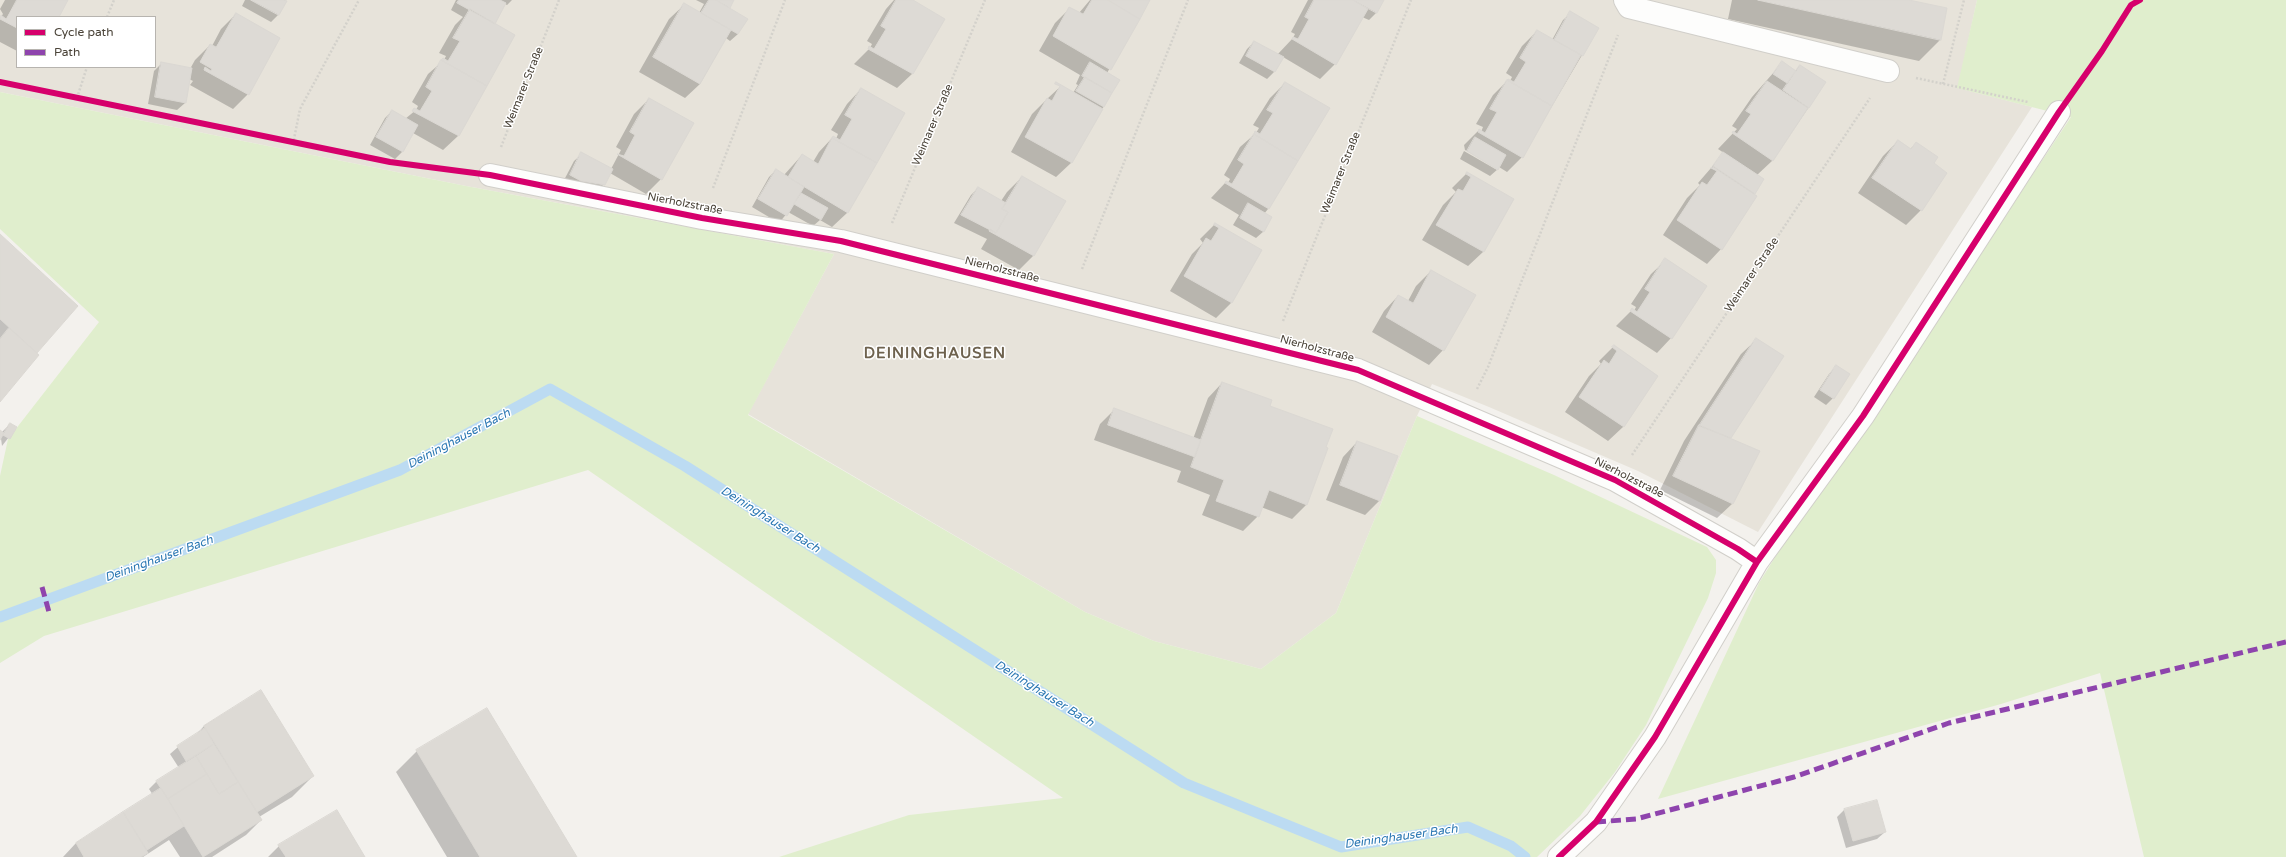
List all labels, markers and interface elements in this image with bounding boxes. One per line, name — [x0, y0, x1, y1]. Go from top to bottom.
legend — [16, 16, 156, 68]
text: Cycle path — [54, 25, 113, 39]
text: Path — [54, 45, 80, 59]
street label: Weimarer Straße — [502, 45, 546, 131]
street label: Weimarer Straße — [910, 82, 956, 168]
street label: Weimarer Straße — [1319, 130, 1363, 216]
street label: Nierholzstraße — [646, 190, 724, 218]
street label: Weimarer Straße — [1722, 235, 1782, 315]
street label: Nierholzstraße — [963, 254, 1041, 286]
street label: Nierholzstraße — [1278, 333, 1356, 365]
district label: DEININGHAUSEN — [864, 345, 1006, 363]
water label: Deininghauser Bach — [405, 406, 513, 472]
street label: Nierholzstraße — [1592, 455, 1666, 501]
water label: Deininghauser Bach — [718, 484, 822, 556]
water label: Deininghauser Bach — [103, 533, 215, 585]
water label: Deininghauser Bach — [992, 658, 1096, 730]
water label: Deininghauser Bach — [1344, 822, 1458, 852]

